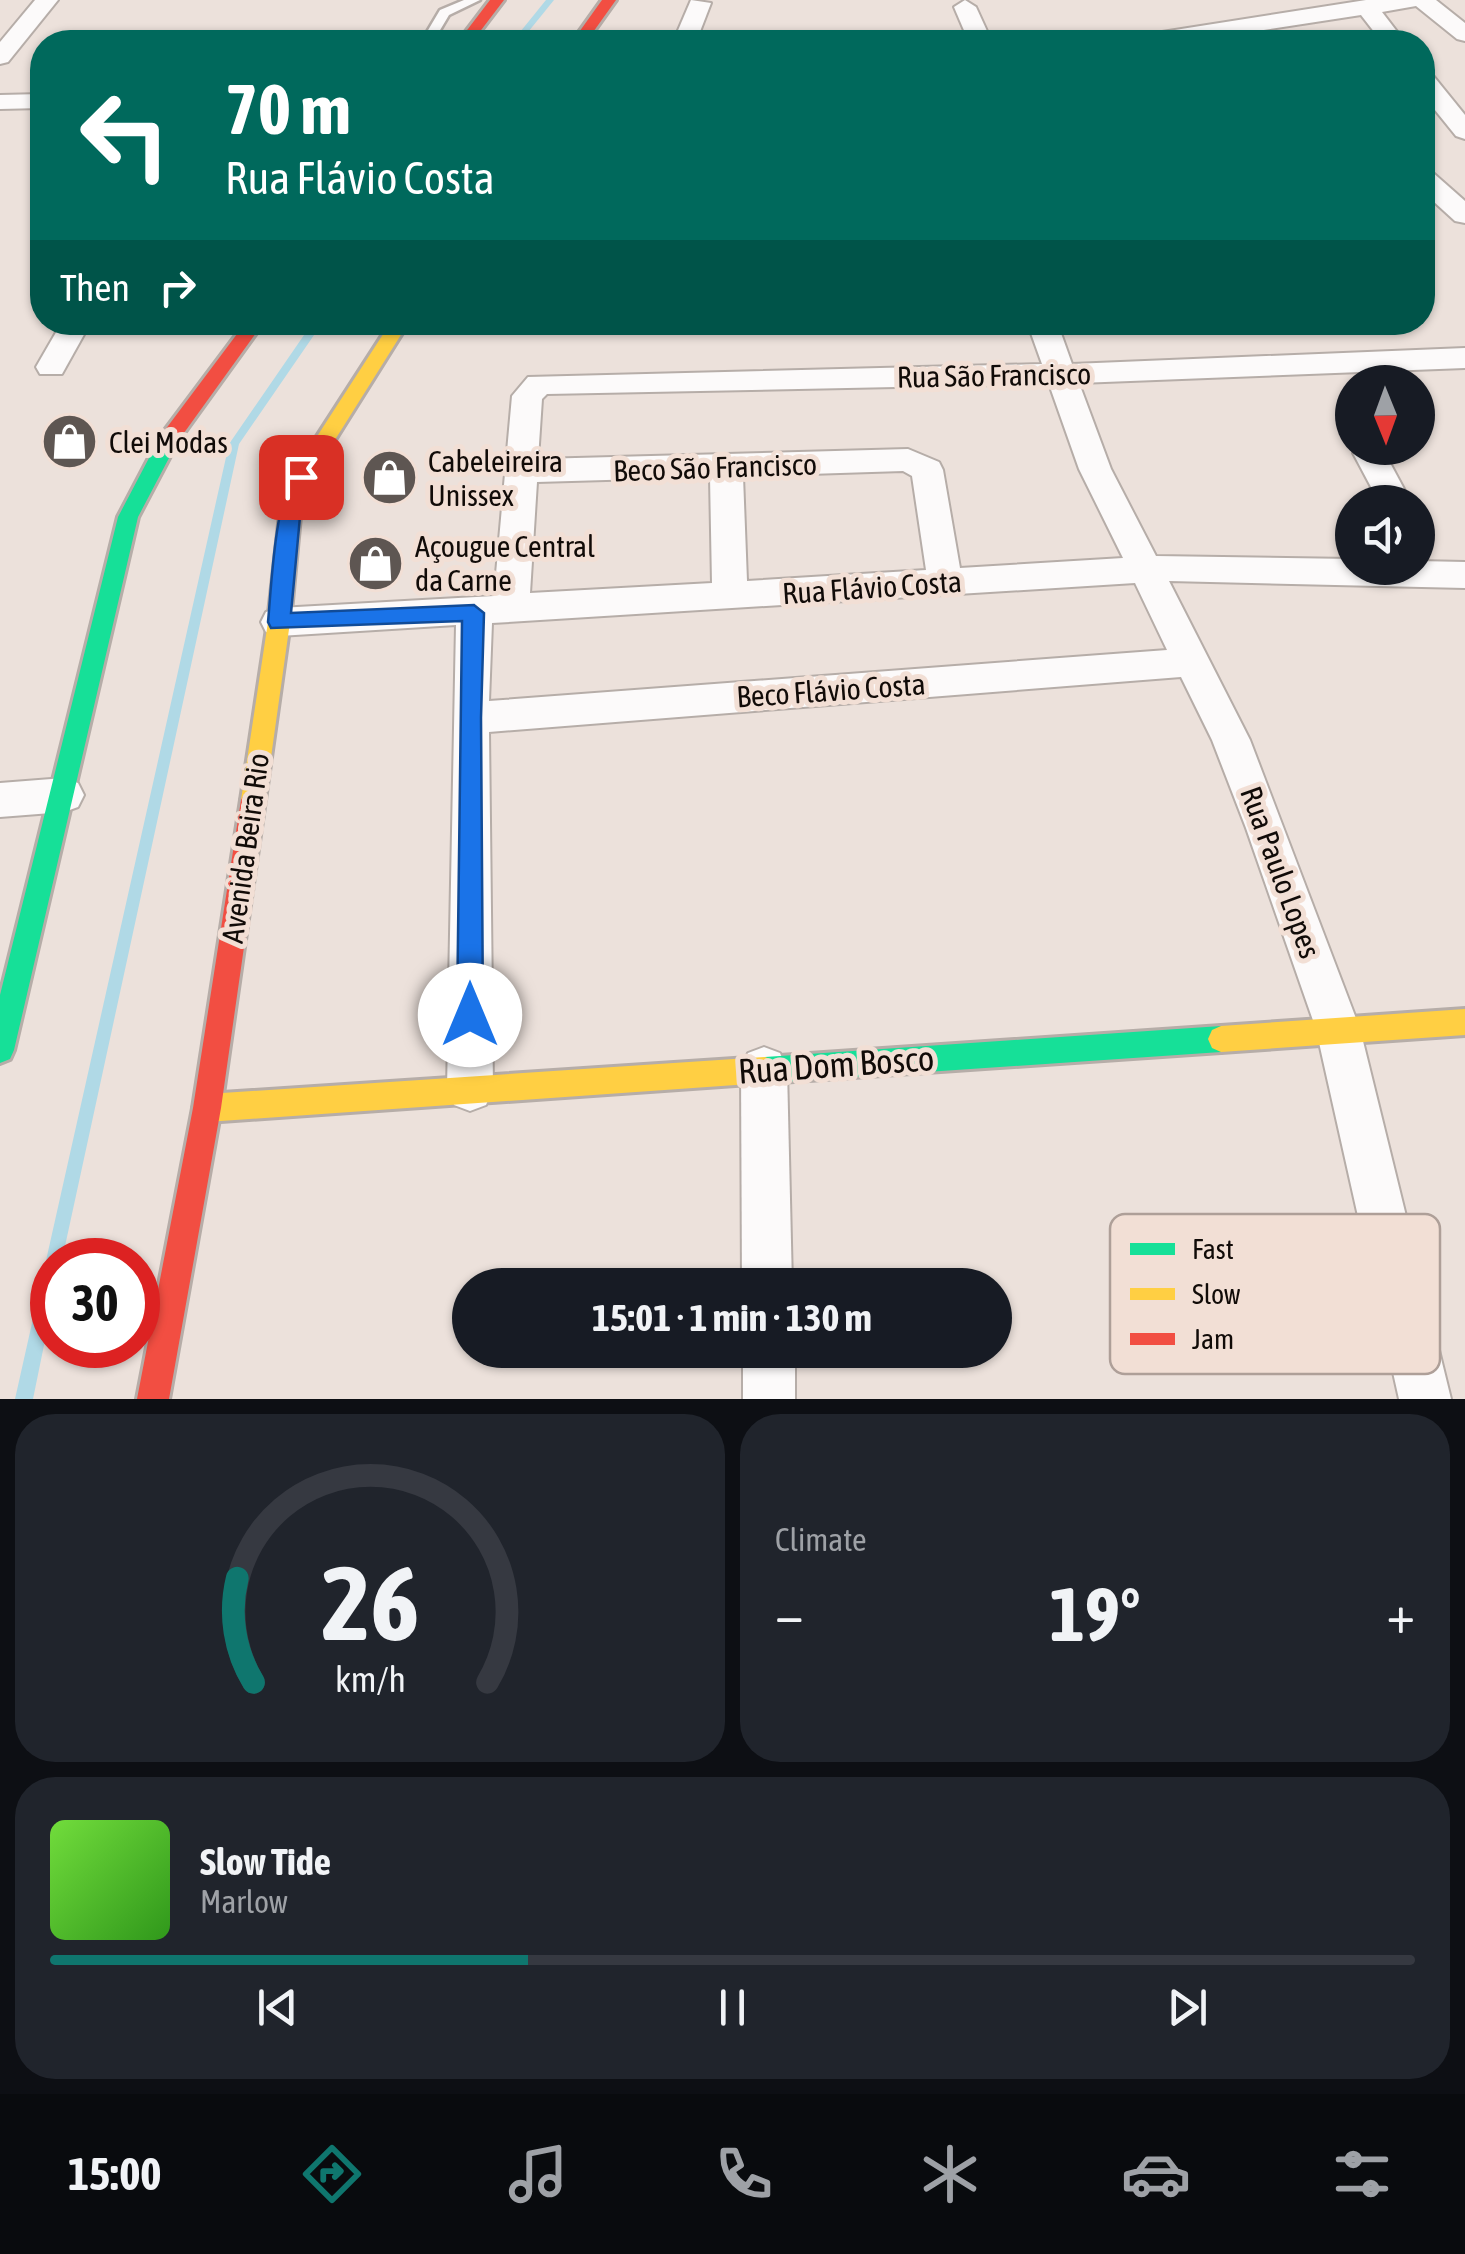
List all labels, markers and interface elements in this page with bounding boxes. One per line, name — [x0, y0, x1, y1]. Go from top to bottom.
text: 70 m — [225, 69, 351, 149]
icon: left — [60, 70, 190, 200]
text: Rua Flávio Costa — [225, 152, 495, 204]
icon: right — [150, 260, 205, 315]
text: Then — [60, 266, 130, 309]
street label: Rua São Francisco — [897, 356, 1091, 394]
north arrow — [1335, 365, 1435, 465]
map controls — [1335, 365, 1435, 585]
shop icon: Clei Modas — [40, 412, 100, 472]
place label: Clei Modas — [109, 425, 228, 459]
pin — [259, 435, 344, 520]
place label: Cabeleireira Unissex — [428, 444, 563, 512]
street label: Beco São Francisco — [613, 446, 817, 488]
shop icon: Cabeleireira Unissex — [359, 448, 419, 508]
icon: arrive — [274, 450, 329, 505]
button: sound — [1335, 485, 1435, 585]
place label: Açougue Central da Carne — [415, 529, 595, 597]
shop icon: Açougue Central da Carne — [346, 533, 406, 593]
street label: Rua Flávio Costa — [781, 564, 963, 610]
street label: Beco Flávio Costa — [735, 666, 927, 714]
street label: Avenida Beira Rio — [215, 751, 275, 945]
street label: Rua Paulo Lopes — [1234, 782, 1328, 962]
position arrow — [418, 963, 522, 1067]
street label: Rua Dom Bosco — [737, 1037, 935, 1091]
legend — [1110, 1214, 1440, 1374]
text: Fast — [1192, 1233, 1234, 1265]
speed limit sign: 30 — [30, 1238, 160, 1368]
text: Slow — [1192, 1278, 1241, 1310]
text: 15:01 · 1 min · 130 m — [592, 1296, 872, 1339]
text: Jam — [1192, 1323, 1234, 1355]
text: Climate — [775, 1521, 867, 1558]
text: 26 — [321, 1543, 419, 1662]
text: 19° — [1049, 1571, 1141, 1657]
text: − — [775, 1582, 804, 1645]
text: + — [1386, 1582, 1415, 1645]
text: km/h — [335, 1659, 405, 1700]
text: Slow Tide — [200, 1840, 331, 1883]
text: Marlow — [200, 1883, 288, 1920]
icon: previous — [250, 1980, 305, 2035]
icon: pause — [705, 1980, 760, 2035]
icon: next — [1160, 1980, 1215, 2035]
icon: directions — [297, 2139, 367, 2209]
icon: music — [503, 2139, 573, 2209]
icon: phone — [709, 2139, 779, 2209]
icon: climate — [915, 2139, 985, 2209]
icon: car — [1121, 2139, 1191, 2209]
icon: filters — [1327, 2139, 1397, 2209]
text: 15:00 — [68, 2148, 161, 2200]

